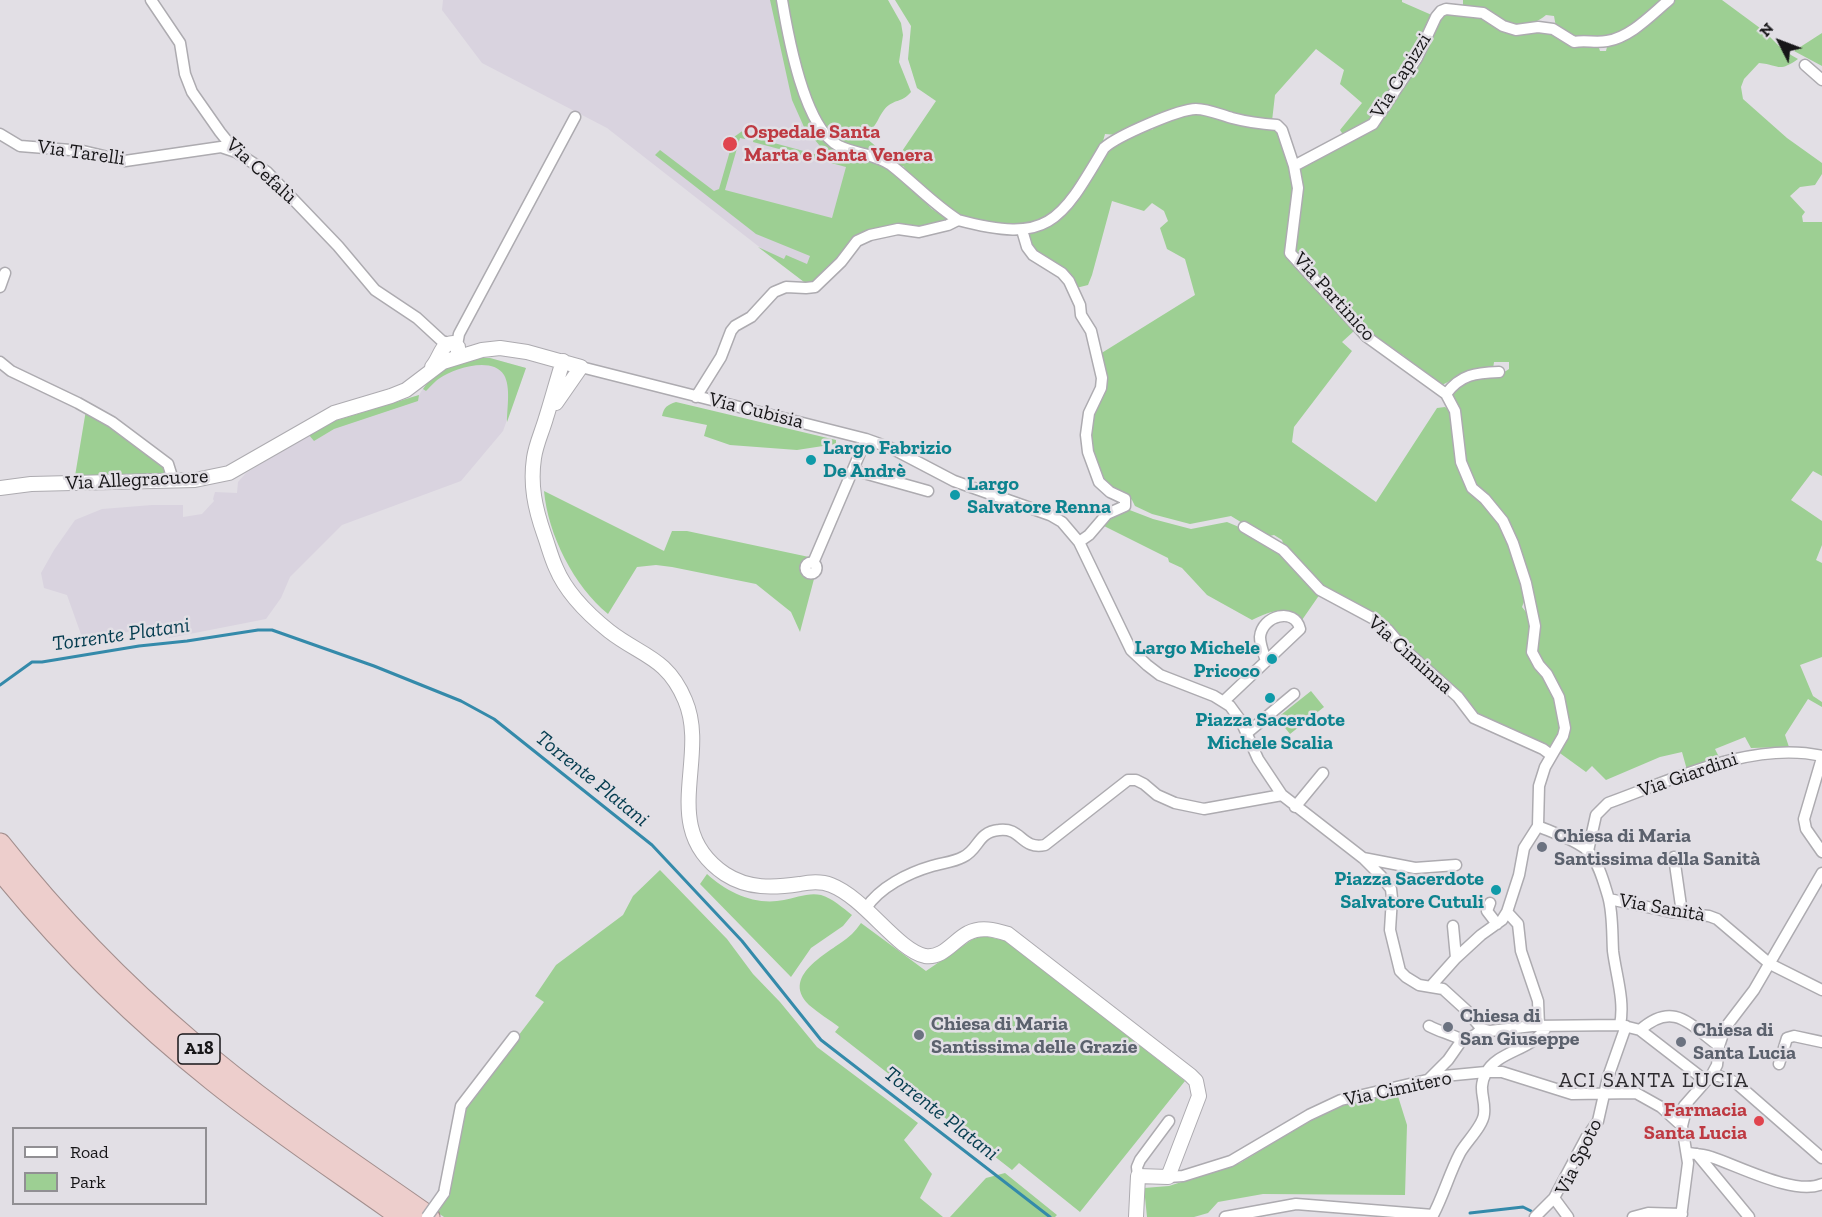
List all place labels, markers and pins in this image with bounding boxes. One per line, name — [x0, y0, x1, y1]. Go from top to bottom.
place label: Ospedale Santa Marta e Santa Venera — [744, 120, 933, 167]
marker: Ospedale Santa Marta e Santa Venera — [721, 135, 739, 153]
place label: Largo Fabrizio De Andrè — [823, 436, 952, 483]
marker: Largo Fabrizio De Andrè — [804, 453, 818, 467]
place label: Largo Salvatore Renna — [967, 472, 1111, 519]
marker: Largo Salvatore Renna — [948, 488, 962, 502]
place label: Largo Michele Pricoco — [1134, 636, 1260, 683]
marker: Largo Michele Pricoco — [1265, 652, 1279, 666]
marker: Piazza Sacerdote Michele Scalia — [1263, 691, 1277, 705]
place label: Piazza Sacerdote Michele Scalia — [1195, 708, 1345, 755]
place label: Chiesa di Maria Santissima della Sanità — [1554, 824, 1760, 871]
marker: Chiesa di Maria Santissima della Sanità — [1535, 840, 1549, 854]
place label: Piazza Sacerdote Salvatore Cutuli — [1334, 867, 1484, 914]
marker: Piazza Sacerdote Salvatore Cutuli — [1489, 883, 1503, 897]
place label: Chiesa di San Giuseppe — [1460, 1004, 1580, 1051]
place label: Chiesa di Maria Santissima delle Grazie — [931, 1012, 1137, 1059]
place label: Chiesa di Santa Lucia — [1693, 1018, 1796, 1065]
marker: Chiesa di San Giuseppe — [1441, 1020, 1455, 1034]
marker: Chiesa di Maria Santissima delle Grazie — [912, 1028, 926, 1042]
marker: Chiesa di Santa Lucia — [1674, 1035, 1688, 1049]
place label: Farmacia Santa Lucia — [1644, 1098, 1747, 1145]
marker: Farmacia Santa Lucia — [1752, 1114, 1766, 1128]

